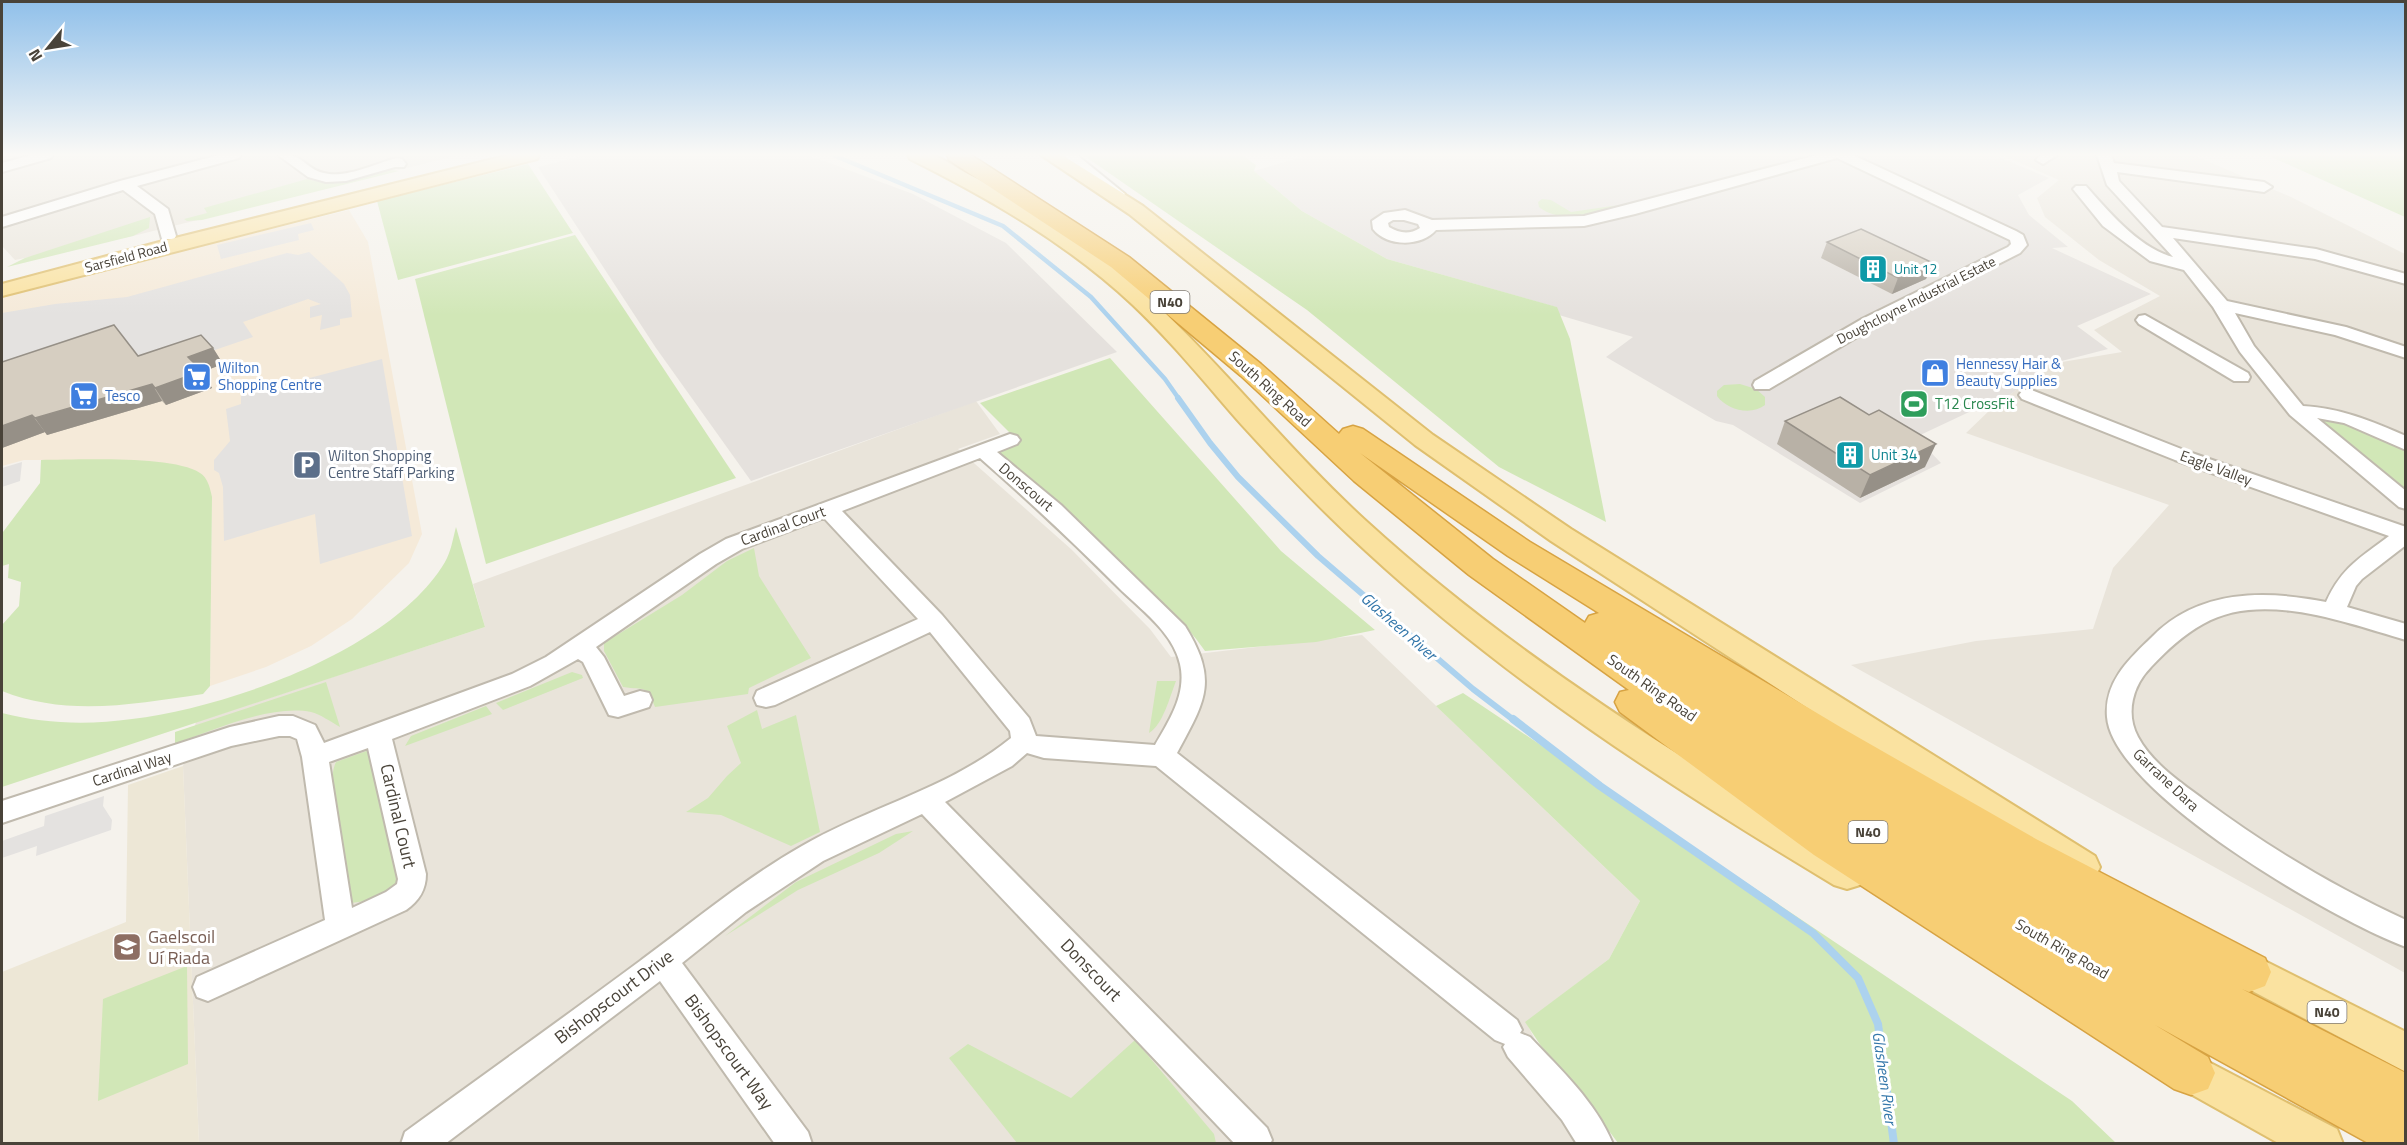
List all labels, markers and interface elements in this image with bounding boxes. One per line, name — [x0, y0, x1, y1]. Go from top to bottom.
north arrow — [18, 18, 78, 78]
text: N — [22, 45, 48, 66]
street label: Sarsfield Road — [82, 235, 170, 278]
street label: Doughcloyne Industrial Estate — [1833, 250, 1999, 349]
building icon: Unit 12 — [1857, 253, 1889, 285]
place label: Unit 12 — [1894, 258, 1937, 279]
road number: N40 — [1150, 291, 1190, 313]
street label: South Ring Road — [1224, 345, 1317, 432]
place label: Hennessy Hair & Beauty Supplies — [1956, 352, 2062, 392]
place label: Wilton Shopping Centre — [218, 356, 322, 396]
shop icon: Hennessy Hair & Beauty Supplies — [1919, 357, 1951, 389]
supermarket icon: Wilton Shopping Centre — [181, 361, 213, 393]
supermarket icon: Tesco — [68, 380, 100, 412]
place label: Tesco — [105, 384, 141, 407]
sports icon: T12 CrossFit — [1898, 388, 1930, 420]
place label: T12 CrossFit — [1935, 392, 2015, 415]
building icon: Unit 34 — [1834, 439, 1866, 471]
place label: Unit 34 — [1871, 443, 1917, 466]
place label: Wilton Shopping Centre Staff Parking — [328, 444, 455, 484]
street label: Eagle Valley — [2177, 444, 2255, 491]
parking icon: Wilton Shopping Centre Staff Parking — [291, 449, 323, 481]
street label: Donscourt — [994, 457, 1059, 517]
street label: Cardinal Court — [737, 499, 829, 551]
water label: Glasheen River — [1356, 586, 1444, 667]
street label: South Ring Road — [1603, 648, 1702, 727]
street label: Garrane Dara — [2128, 743, 2205, 817]
street label: Cardinal Way — [89, 745, 174, 792]
street label: Cardinal Court — [373, 761, 424, 871]
road number: N40 — [1848, 821, 1888, 843]
street label: South Ring Road — [2011, 912, 2113, 985]
place label: Gaelscoil Uí Riada — [148, 923, 215, 971]
school or university icon: Gaelscoil Uí Riada — [111, 931, 143, 963]
street label: Donscourt — [1054, 932, 1129, 1008]
street label: Bishopscourt Drive — [548, 943, 679, 1050]
street label: Bishopscourt Way — [678, 988, 781, 1115]
road number: N40 — [2308, 1001, 2346, 1023]
water label: Glasheen River — [1867, 1030, 1904, 1128]

